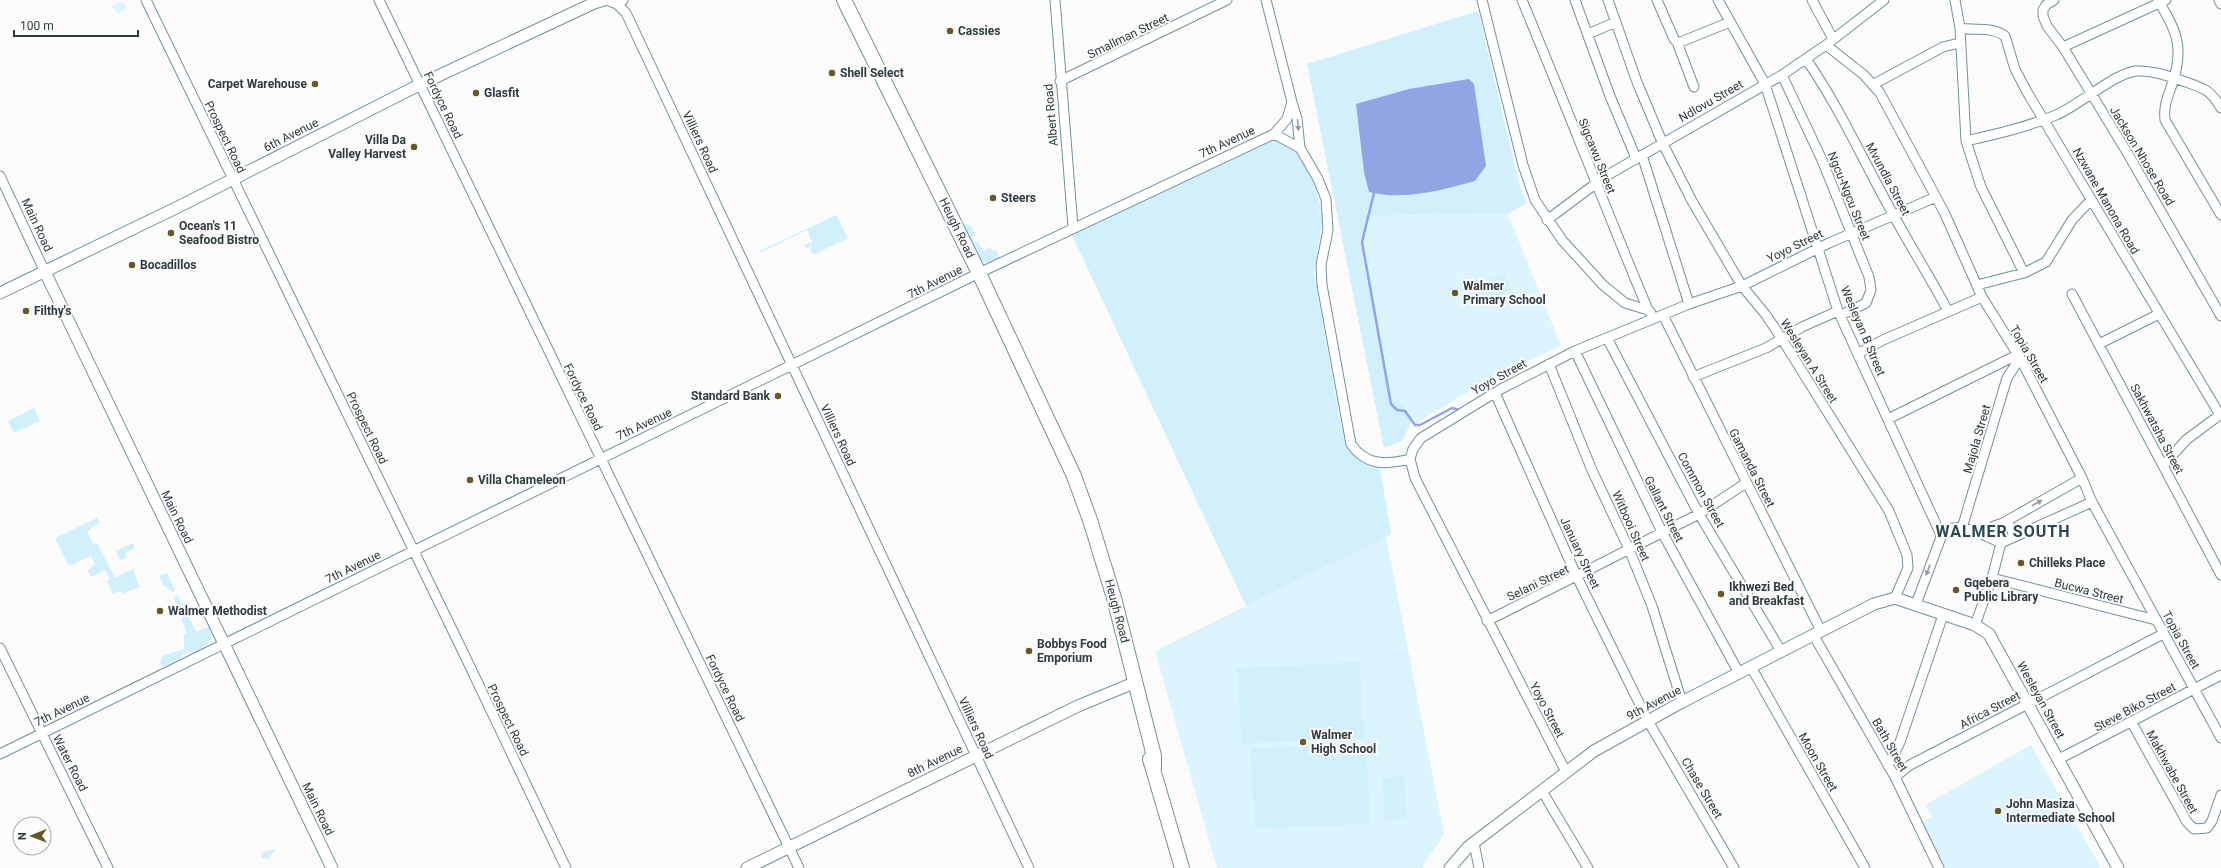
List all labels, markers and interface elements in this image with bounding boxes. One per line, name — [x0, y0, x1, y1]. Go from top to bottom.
street label: Smallman Street — [1085, 10, 1171, 62]
scale bar — [14, 12, 138, 38]
text: 100 m — [20, 19, 54, 33]
place label: Cassies — [958, 24, 1000, 38]
marker: Cassies — [945, 26, 955, 36]
place label: Shell Select — [840, 66, 904, 80]
marker: Shell Select — [827, 68, 837, 78]
street label: Fordyce Road — [421, 69, 465, 141]
place label: Carpet Warehouse — [208, 77, 308, 91]
street label: Ndlovu Street — [1676, 77, 1746, 125]
marker: Carpet Warehouse — [310, 79, 320, 89]
street label: Albert Road — [1041, 83, 1061, 147]
place label: Glasfit — [484, 86, 519, 100]
marker: Glasfit — [471, 88, 481, 98]
street label: Prospect Road — [202, 99, 248, 175]
street label: Jackson Nhose Road — [2107, 104, 2177, 208]
street label: Villiers Road — [680, 109, 720, 175]
street label: 6th Avenue — [261, 115, 321, 155]
street label: Sigcawu Street — [1576, 116, 1618, 196]
one-way arrow — [1295, 119, 1301, 131]
street label: 7th Avenue — [1197, 123, 1257, 161]
place label: Villa Da Valley Harvest — [328, 133, 407, 161]
street label: Mvundla Street — [1863, 140, 1913, 218]
marker: Villa Da Valley Harvest — [409, 142, 419, 152]
street label: Nzwane Manona Road — [2070, 145, 2142, 257]
street label: Ngcu-Ngcu Street — [1825, 150, 1873, 242]
place label: Steers — [1001, 191, 1036, 205]
marker: Steers — [988, 193, 998, 203]
street label: Main Road — [19, 196, 55, 254]
street label: Heugh Road — [936, 196, 978, 260]
place label: Ocean's 11 Seafood Bistro — [179, 219, 259, 247]
street label: Yoyo Street — [1765, 226, 1825, 266]
marker: Ocean's 11 Seafood Bistro — [166, 228, 176, 238]
place label: Bocadillos — [140, 258, 196, 272]
marker: Bocadillos — [127, 260, 137, 270]
street label: 7th Avenue — [905, 262, 965, 302]
place label: Walmer Primary School — [1463, 279, 1546, 307]
street label: Wesleyan B Street — [1838, 284, 1888, 378]
marker: Walmer Primary School — [1450, 288, 1460, 298]
place label: Filthy's — [34, 304, 71, 318]
marker: Filthy's — [21, 306, 31, 316]
street label: Wesleyan A Street — [1778, 316, 1841, 406]
street label: Topia Street — [2007, 323, 2051, 385]
street label: Yoyo Street — [1469, 356, 1529, 398]
street label: Fordyce Road — [561, 361, 605, 433]
street label: Sakhwatsha Street — [2127, 382, 2187, 476]
place label: Standard Bank — [691, 389, 771, 403]
street label: Prospect Road — [344, 390, 390, 466]
marker: Standard Bank — [773, 391, 783, 401]
street label: Villiers Road — [818, 402, 858, 468]
street label: Majola Street — [1961, 403, 1994, 475]
street label: 7th Avenue — [614, 405, 674, 443]
street label: Gamanda Street — [1726, 426, 1778, 510]
street label: Common Street — [1675, 450, 1727, 530]
place label: Villa Chameleon — [478, 473, 566, 487]
street label: Gallant Street — [1641, 474, 1687, 544]
marker: Villa Chameleon — [465, 475, 475, 485]
street label: Main Road — [158, 488, 196, 546]
street label: Witbooi Street — [1609, 489, 1653, 563]
one-way arrow — [2031, 500, 2043, 507]
street label: January Street — [1557, 515, 1603, 591]
district label: WALMER SOUTH — [1936, 522, 2070, 541]
street label: 7th Avenue — [323, 548, 383, 586]
place label: Chilleks Place — [2029, 556, 2106, 570]
marker: Chilleks Place — [2016, 558, 2026, 568]
street label: Selani Street — [1505, 562, 1571, 604]
one-way arrow — [1925, 564, 1931, 576]
place label: Gqebera Public Library — [1964, 576, 2039, 604]
street label: Bucwa Street — [2053, 576, 2125, 606]
street label: Heugh Road — [1102, 578, 1132, 644]
place label: Ikhwezi Bed and Breakfast — [1729, 580, 1804, 608]
marker: Gqebera Public Library — [1951, 585, 1961, 595]
marker: Ikhwezi Bed and Breakfast — [1716, 589, 1726, 599]
place label: Walmer Methodist — [168, 604, 267, 618]
marker: Walmer Methodist — [155, 606, 165, 616]
street label: Topia Street — [2159, 609, 2203, 672]
place label: Bobbys Food Emporium — [1037, 637, 1107, 665]
marker: Bobbys Food Emporium — [1024, 646, 1034, 656]
street label: Fordyce Road — [703, 652, 747, 724]
street label: Wesleyan Street — [2014, 659, 2068, 741]
street label: Yoyo Street — [1527, 680, 1567, 740]
street label: Steve Biko Street — [2092, 680, 2178, 734]
street label: Prospect Road — [485, 682, 531, 758]
street label: 9th Avenue — [1624, 683, 1684, 723]
street label: Africa Street — [1957, 688, 2023, 732]
street label: 7th Avenue — [32, 691, 92, 729]
street label: Villiers Road — [956, 695, 996, 761]
street label: Bath Street — [1869, 716, 1911, 774]
place label: Walmer High School — [1311, 728, 1376, 756]
street label: Makhwabe Street — [2143, 728, 2201, 816]
street label: Moon Street — [1796, 730, 1840, 794]
street label: Water Road — [50, 732, 90, 794]
marker: Walmer High School — [1298, 737, 1308, 747]
street label: 8th Avenue — [905, 742, 965, 780]
street label: Chase Street — [1678, 755, 1726, 821]
street label: Main Road — [299, 780, 337, 838]
place label: John Masiza Intermediate School — [2006, 797, 2115, 825]
marker: John Masiza Intermediate School — [1993, 806, 2003, 816]
north arrow — [12, 816, 52, 856]
text: N — [16, 832, 29, 840]

